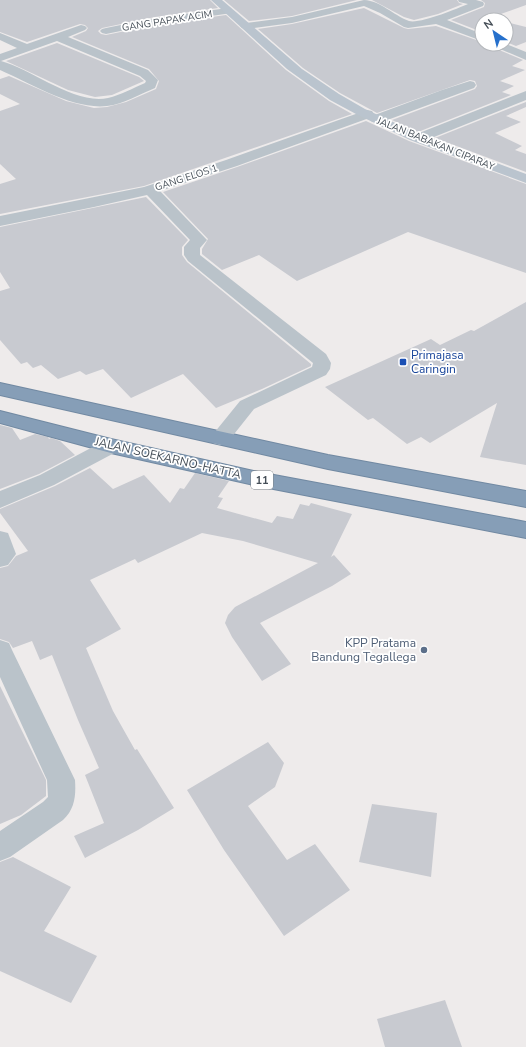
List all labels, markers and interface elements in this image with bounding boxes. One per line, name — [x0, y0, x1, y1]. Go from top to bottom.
street label: GANG PAPAK ACIM — [121, 7, 213, 35]
north arrow — [474, 12, 514, 52]
text: N — [481, 16, 496, 33]
street label: JALAN BABAKAN CIPARAY — [374, 114, 497, 174]
street label: GANG ELOS 1 — [153, 161, 219, 195]
place label: Primajasa Caringin — [411, 347, 464, 377]
marker: Primajasa Caringin — [398, 357, 408, 367]
street label: JALAN SOEKARNO-HATTA — [92, 433, 243, 483]
road number: 11 — [251, 471, 273, 489]
place label: KPP Pratama Bandung Tegallega — [311, 635, 416, 665]
marker: KPP Pratama Bandung Tegallega — [419, 645, 429, 655]

